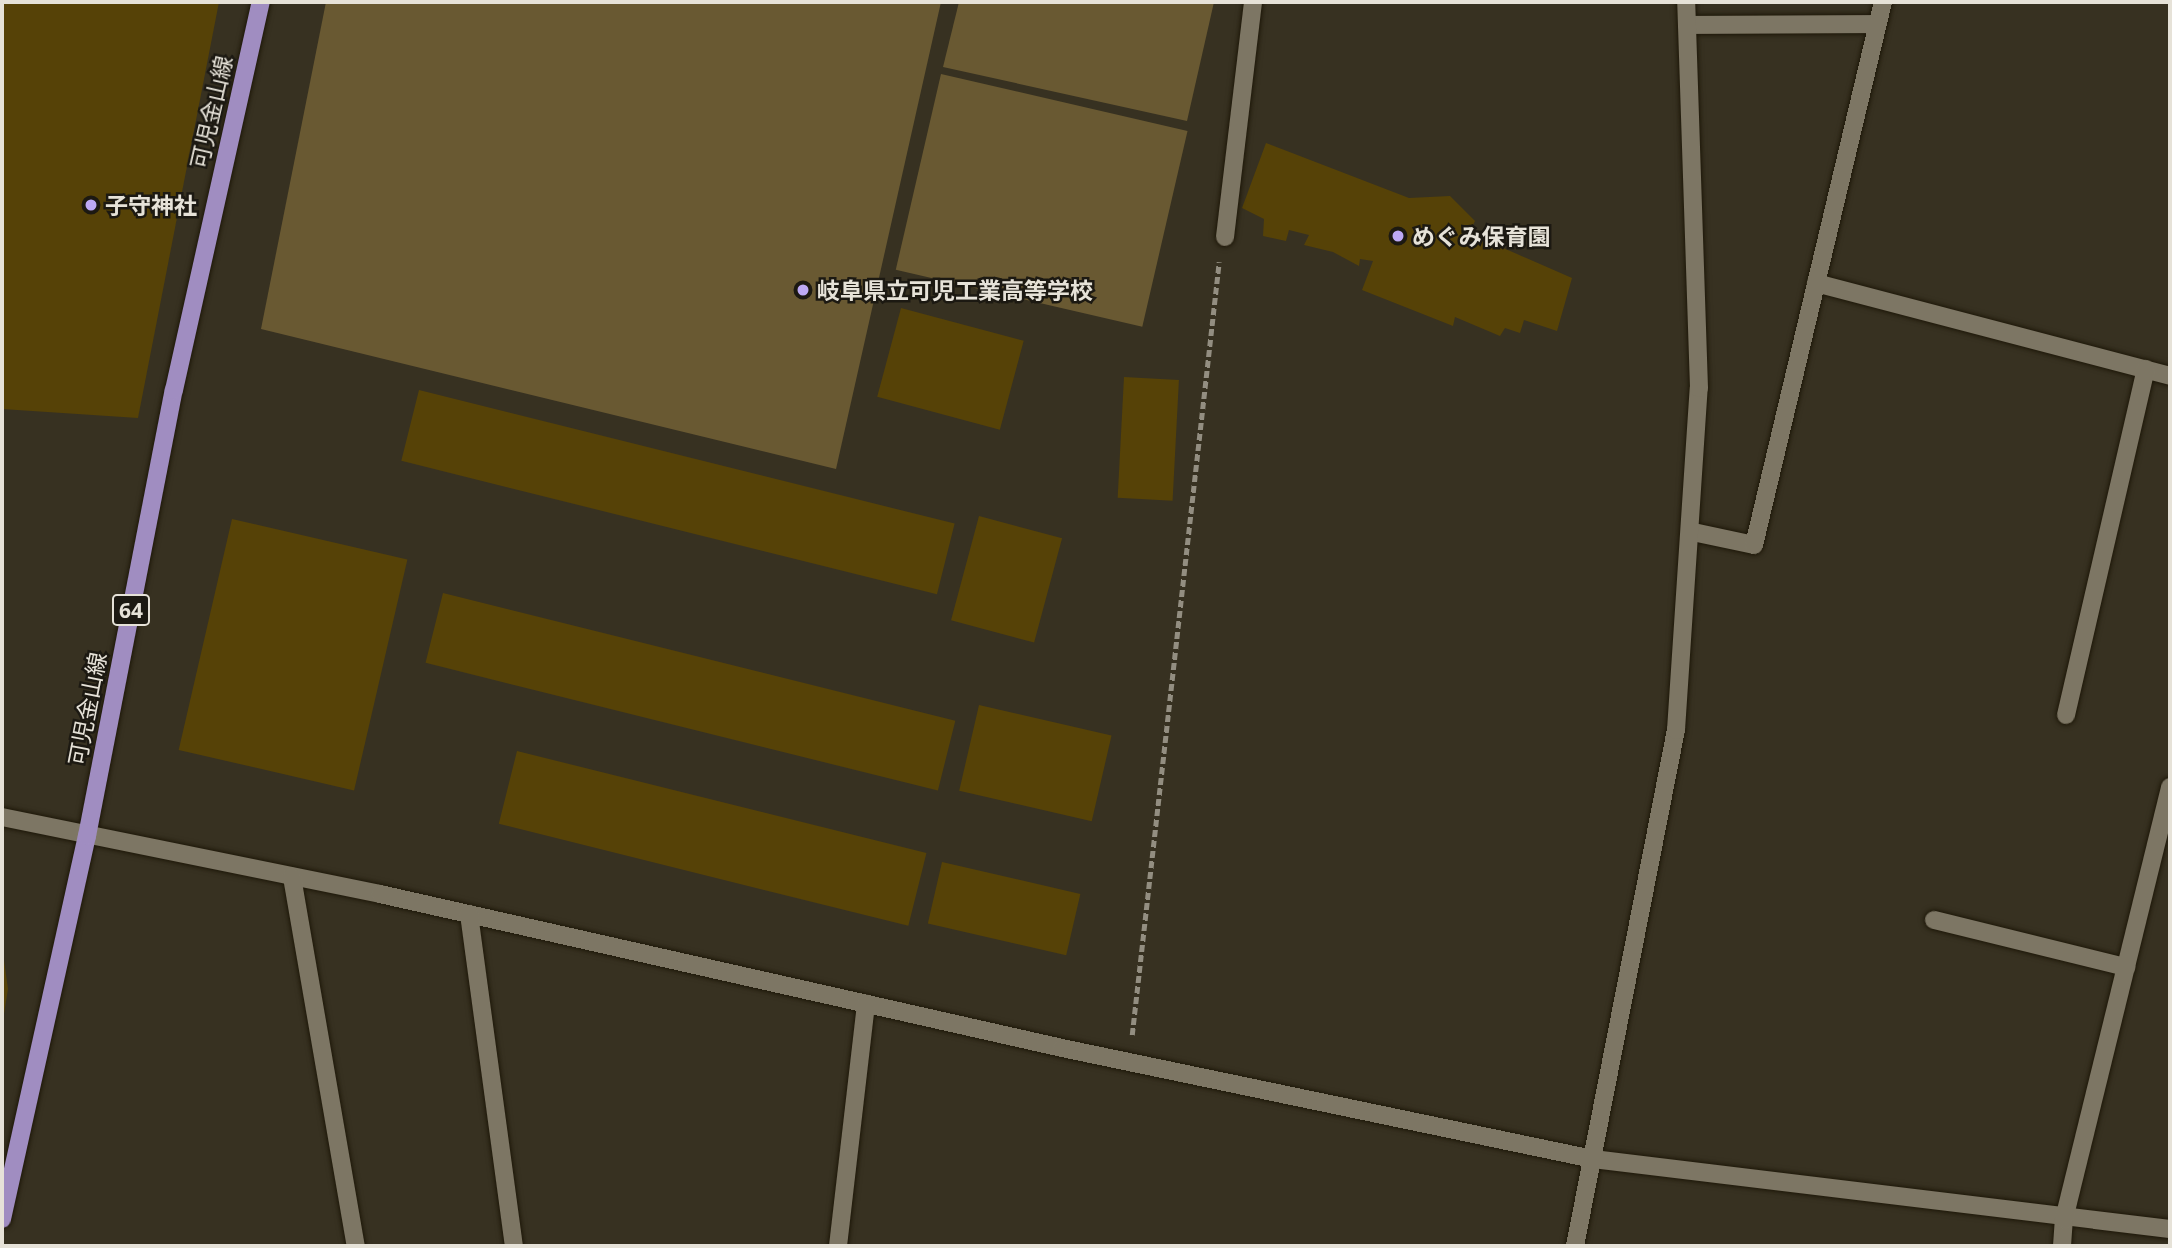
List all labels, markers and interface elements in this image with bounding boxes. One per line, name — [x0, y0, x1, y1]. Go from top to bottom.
street label: 可児金山線 — [185, 53, 237, 171]
place label: 子守神社 — [105, 191, 197, 219]
marker: 子守神社 — [83, 197, 99, 213]
place label: めぐみ保育園 — [1412, 222, 1550, 250]
marker: めぐみ保育園 — [1390, 228, 1406, 244]
place label: 岐阜県立可児工業高等学校 — [817, 276, 1093, 304]
marker: 岐阜県立可児工業高等学校 — [795, 282, 811, 298]
road number: 64 — [112, 592, 150, 628]
street label: 可児金山線 — [62, 650, 112, 768]

